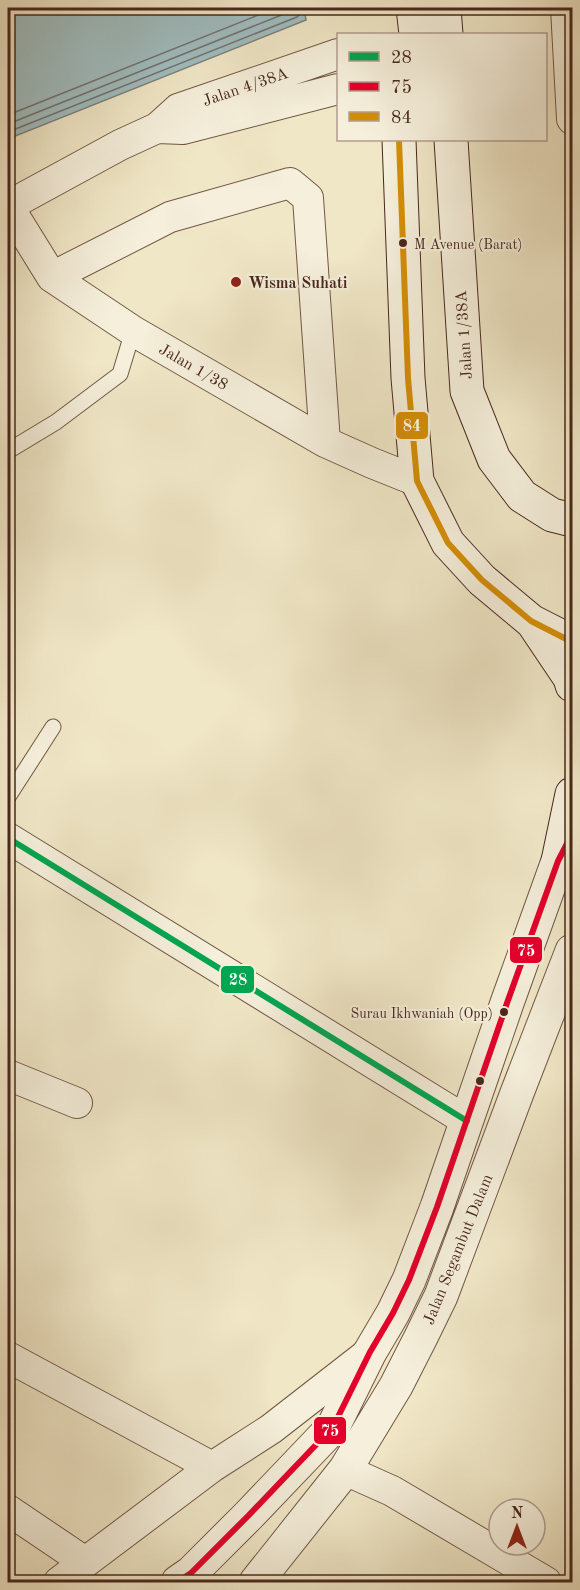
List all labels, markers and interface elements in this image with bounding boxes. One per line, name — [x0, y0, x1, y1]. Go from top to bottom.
legend — [337, 33, 547, 141]
text: 28 — [391, 49, 412, 67]
street label: Jalan 4/38A — [201, 66, 290, 110]
text: 75 — [391, 79, 412, 97]
text: 84 — [391, 109, 412, 127]
marker: M Avenue (Barat) — [397, 237, 409, 249]
place label: M Avenue (Barat) — [414, 238, 523, 252]
marker: Wisma Suhati — [229, 275, 243, 289]
place label: Wisma Suhati — [248, 276, 348, 292]
street label: Jalan 1/38A — [454, 290, 476, 380]
street label: Jalan 1/38 — [156, 342, 230, 394]
line badge: 84 — [395, 411, 429, 440]
text: 84 — [403, 419, 421, 435]
line badge: 75 — [509, 936, 543, 964]
text: 75 — [517, 944, 535, 960]
line badge: 28 — [220, 965, 255, 994]
text: 28 — [229, 973, 247, 989]
marker: Surau Ikhwaniah (Opp) — [498, 1006, 510, 1018]
place label: Surau Ikhwaniah (Opp) — [351, 1007, 493, 1021]
unlabelled marker — [474, 1075, 486, 1087]
street label: Jalan Segambut Dalam — [421, 1172, 496, 1327]
line badge: 75 — [313, 1416, 347, 1445]
text: 75 — [321, 1424, 339, 1440]
north arrow — [487, 1497, 547, 1557]
text: N — [511, 1506, 524, 1522]

